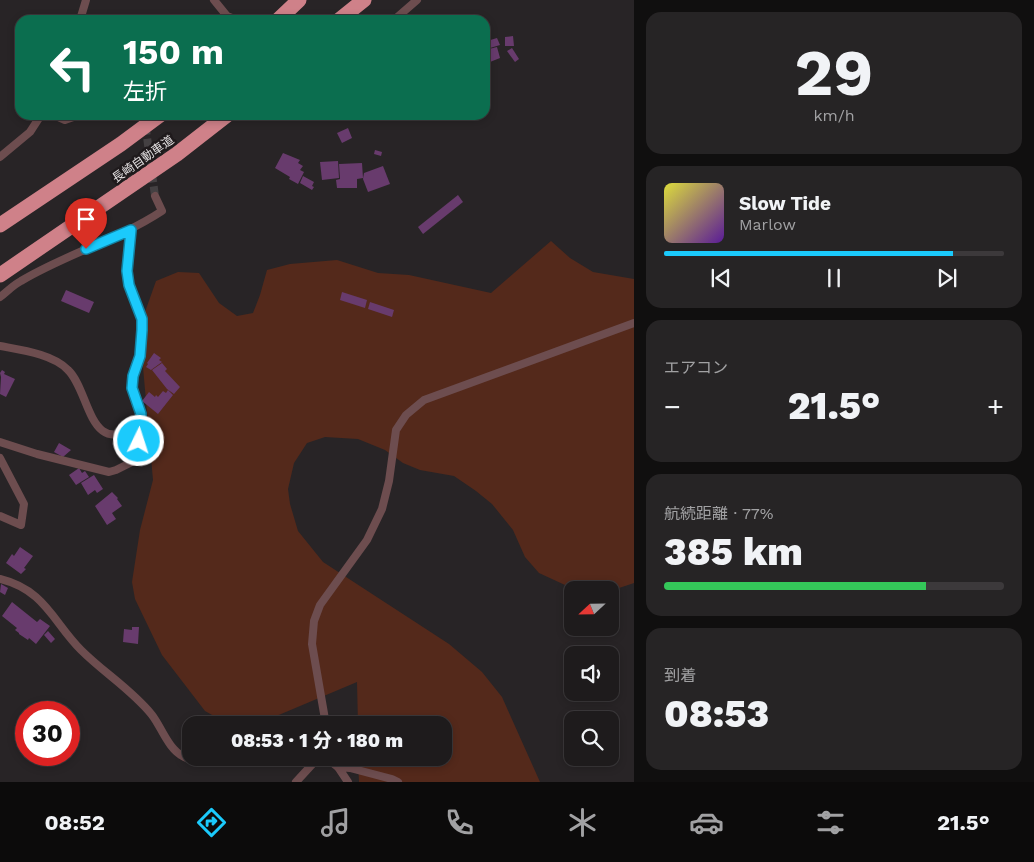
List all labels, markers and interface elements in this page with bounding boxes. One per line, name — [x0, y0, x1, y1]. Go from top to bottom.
text: 150 m — [123, 31, 224, 73]
icon: left — [40, 35, 105, 100]
text: 29 — [795, 35, 873, 111]
text: 左折 — [123, 79, 167, 104]
text: km/h — [813, 106, 855, 125]
street label: 長崎自動車道 — [109, 133, 177, 185]
text: Slow Tide — [739, 192, 831, 215]
pin — [65, 198, 107, 249]
icon: arrive — [72, 205, 100, 233]
text: Marlow — [739, 215, 796, 234]
icon: previous — [707, 264, 735, 292]
icon: pause — [820, 264, 848, 292]
icon: next — [933, 264, 961, 292]
text: エアコン — [664, 358, 728, 377]
text: 21.5° — [788, 384, 880, 428]
text: − — [664, 390, 681, 423]
text: + — [987, 390, 1004, 423]
position arrow — [112, 414, 164, 466]
text: 航続距離 · 77% — [664, 504, 774, 523]
text: 385 km — [664, 530, 803, 574]
north arrow — [564, 581, 619, 636]
map controls — [564, 581, 619, 766]
button: sound — [564, 646, 619, 701]
text: 到着 — [664, 666, 696, 685]
text: 08:53 — [664, 692, 769, 736]
speed limit sign: 30 — [15, 701, 80, 766]
button: search — [564, 711, 619, 766]
text: 08:53 · 1 分 · 180 m — [231, 729, 403, 752]
icon: directions — [194, 805, 229, 840]
icon: music — [318, 805, 353, 840]
icon: phone — [442, 805, 477, 840]
icon: climate — [565, 805, 600, 840]
icon: car — [689, 805, 724, 840]
icon: filters — [813, 805, 848, 840]
text: 08:52 — [44, 810, 105, 835]
text: 21.5° — [937, 810, 990, 835]

